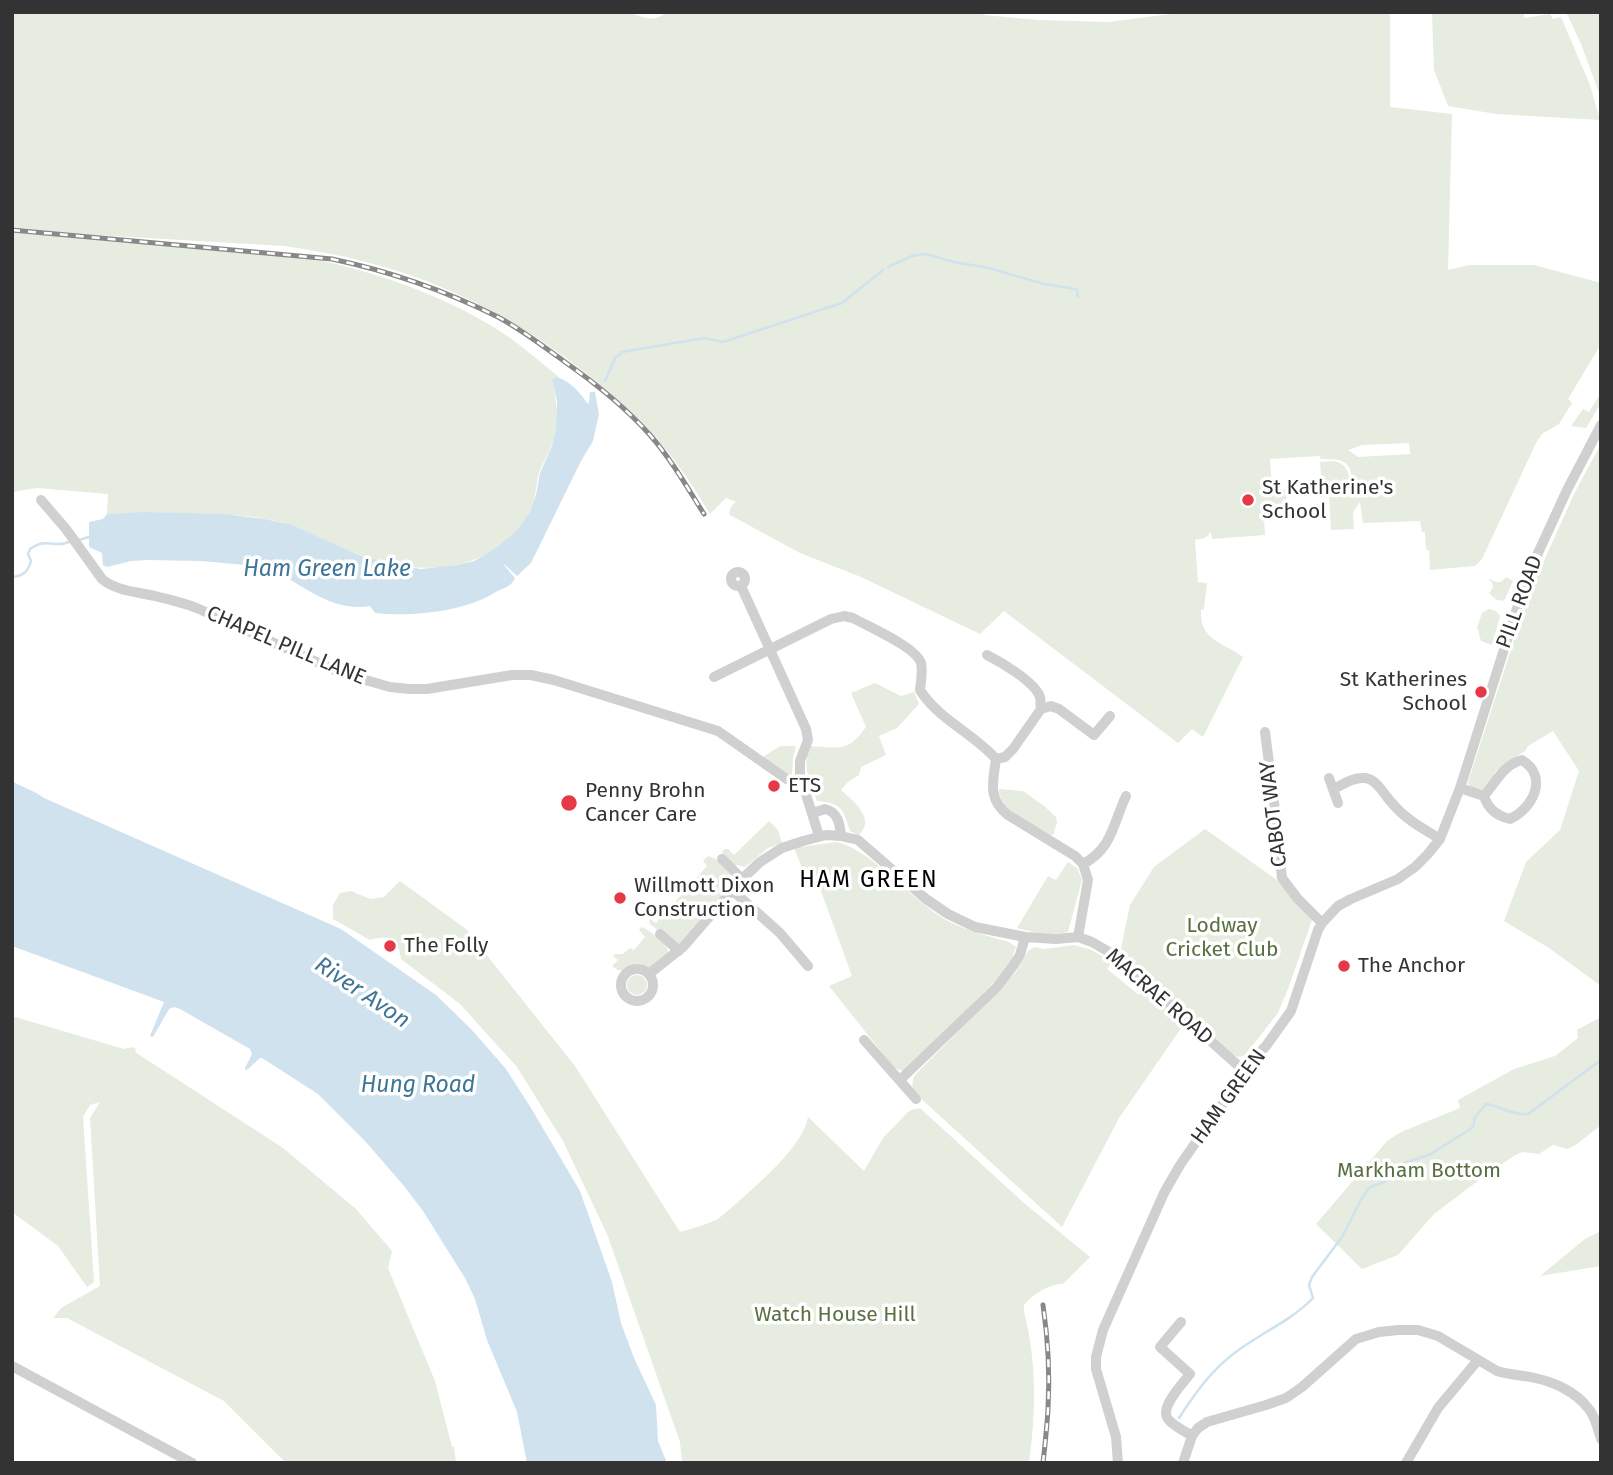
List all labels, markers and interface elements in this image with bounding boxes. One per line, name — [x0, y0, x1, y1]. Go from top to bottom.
place label: St Katherine's School — [1262, 475, 1393, 525]
marker: St Katherine's School — [1240, 492, 1256, 508]
street label: PILL ROAD — [1492, 552, 1548, 652]
water label: Ham Green Lake — [243, 556, 411, 584]
street label: CHAPEL PILL LANE — [203, 601, 369, 691]
place label: St Katherines School — [1340, 667, 1467, 717]
marker: St Katherines School — [1473, 684, 1489, 700]
street label: CABOT WAY — [1255, 760, 1293, 868]
place label: ETS — [788, 773, 821, 799]
place label: Penny Brohn Cancer Care — [585, 778, 705, 828]
marker: ETS — [766, 778, 782, 794]
marker: Penny Brohn Cancer Care — [559, 793, 579, 813]
district label: HAM GREEN — [800, 867, 938, 895]
place label: Willmott Dixon Construction — [634, 873, 775, 923]
marker: Willmott Dixon Construction — [612, 890, 628, 906]
park label: Lodway Cricket Club — [1165, 913, 1279, 963]
place label: The Folly — [404, 933, 488, 959]
marker: The Folly — [382, 938, 398, 954]
street label: MACRAE ROAD — [1100, 944, 1218, 1050]
water label: River Avon — [309, 951, 415, 1035]
place label: The Anchor — [1358, 953, 1465, 979]
marker: The Anchor — [1336, 958, 1352, 974]
street label: HAM GREEN — [1186, 1045, 1272, 1149]
water label: Hung Road — [361, 1072, 475, 1100]
park label: Markham Bottom — [1337, 1158, 1501, 1184]
park label: Watch House Hill — [754, 1302, 916, 1328]

